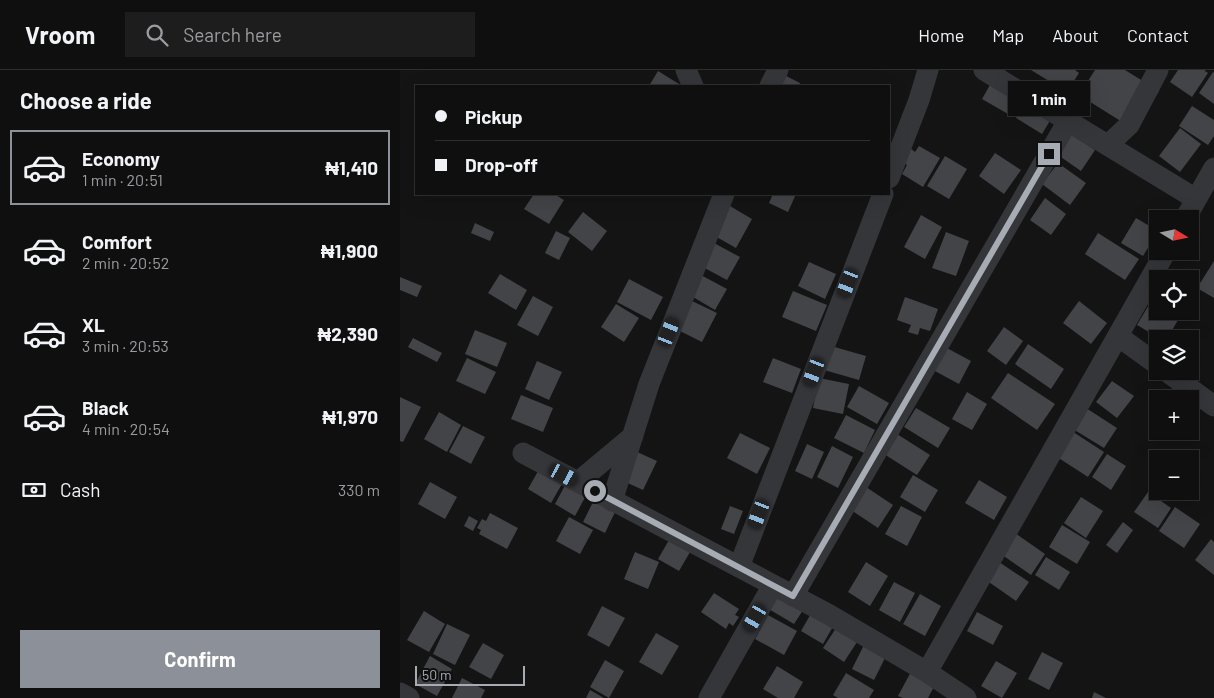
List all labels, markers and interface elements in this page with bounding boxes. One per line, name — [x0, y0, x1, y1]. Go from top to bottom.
search box — [125, 12, 475, 57]
text: Vroom — [25, 20, 95, 49]
icon: search — [143, 21, 171, 49]
text: Search here — [183, 23, 282, 46]
text: Home — [918, 24, 964, 46]
text: Map — [992, 24, 1024, 46]
text: About — [1052, 24, 1099, 46]
text: Contact — [1127, 24, 1189, 46]
callout: 1 min — [1008, 82, 1090, 116]
text: Choose a ride — [20, 87, 152, 113]
text: 1 min — [1031, 89, 1067, 108]
text: Pickup — [465, 105, 523, 128]
route end — [1038, 143, 1060, 165]
icon: car — [22, 145, 67, 190]
text: Economy — [82, 147, 160, 170]
text: Drop-off — [465, 153, 538, 176]
text: ₦1,410 — [325, 156, 378, 179]
text: 1 min · 20:51 — [82, 170, 163, 189]
north arrow — [1149, 210, 1199, 260]
map controls — [1149, 210, 1199, 500]
icon: car — [22, 228, 67, 273]
text: Comfort — [82, 230, 152, 253]
text: ₦1,900 — [321, 239, 378, 262]
text: 2 min · 20:52 — [82, 253, 169, 272]
car — [835, 266, 860, 300]
button: locate — [1149, 270, 1199, 320]
icon: car — [22, 311, 67, 356]
text: XL — [82, 313, 105, 336]
car — [656, 315, 681, 349]
text: ₦2,390 — [317, 322, 378, 345]
button: layers — [1149, 330, 1199, 380]
text: 3 min · 20:53 — [82, 336, 169, 355]
car — [801, 355, 826, 389]
button: + — [1149, 390, 1199, 440]
icon: car — [22, 394, 67, 439]
text: Black — [82, 396, 129, 419]
text: ₦1,970 — [322, 405, 378, 428]
text: 4 min · 20:54 — [82, 419, 170, 438]
button: − — [1149, 450, 1199, 500]
car — [547, 461, 580, 489]
icon: cash — [20, 476, 48, 504]
text: Cash — [60, 478, 101, 501]
text: 330 m — [338, 480, 380, 499]
route start — [584, 480, 606, 502]
car — [746, 497, 771, 531]
car — [741, 601, 768, 635]
button: Confirm — [20, 630, 380, 688]
scale bar — [415, 663, 525, 686]
text: 50 m — [422, 666, 451, 683]

